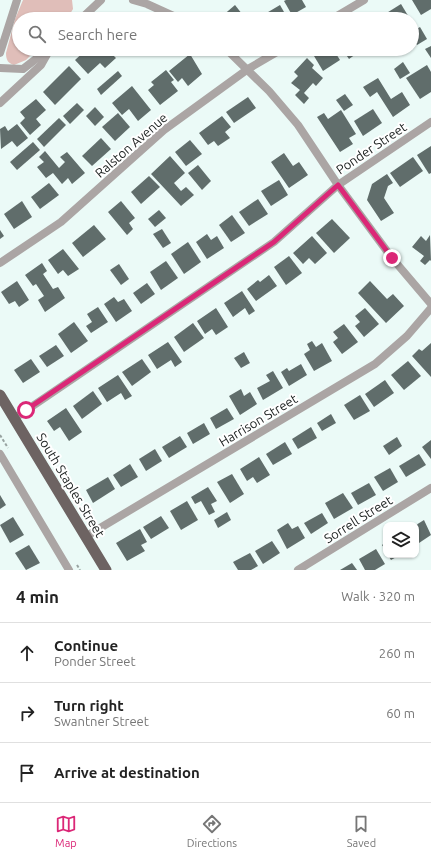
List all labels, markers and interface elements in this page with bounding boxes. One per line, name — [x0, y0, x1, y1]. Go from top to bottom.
search box — [12, 12, 419, 56]
icon: search — [26, 23, 48, 45]
text: Search here — [58, 26, 137, 43]
street label: Ralston Avenue — [92, 110, 170, 180]
street label: Ponder Street — [333, 119, 409, 177]
route end — [383, 249, 401, 267]
street label: Harrison Street — [216, 391, 300, 449]
route start — [17, 401, 35, 419]
street label: South Staples Street — [34, 430, 108, 540]
street label: Sorrell Street — [321, 493, 395, 545]
map controls — [383, 522, 419, 558]
button: layers — [383, 522, 419, 558]
text: 4 min — [16, 587, 59, 606]
text: Walk · 320 m — [341, 589, 415, 603]
text: Continue — [54, 637, 118, 654]
icon: ahead — [16, 642, 38, 664]
text: 260 m — [379, 646, 415, 660]
text: Ponder Street — [54, 654, 136, 668]
text: Turn right — [54, 697, 124, 714]
icon: right — [16, 702, 38, 724]
text: 60 m — [386, 706, 415, 720]
text: Swantner Street — [54, 714, 149, 728]
icon: arrive — [16, 762, 38, 784]
text: Arrive at destination — [54, 764, 200, 781]
tab: Map — [55, 813, 77, 849]
tab: Directions — [187, 813, 237, 849]
tab: Saved — [347, 813, 376, 849]

